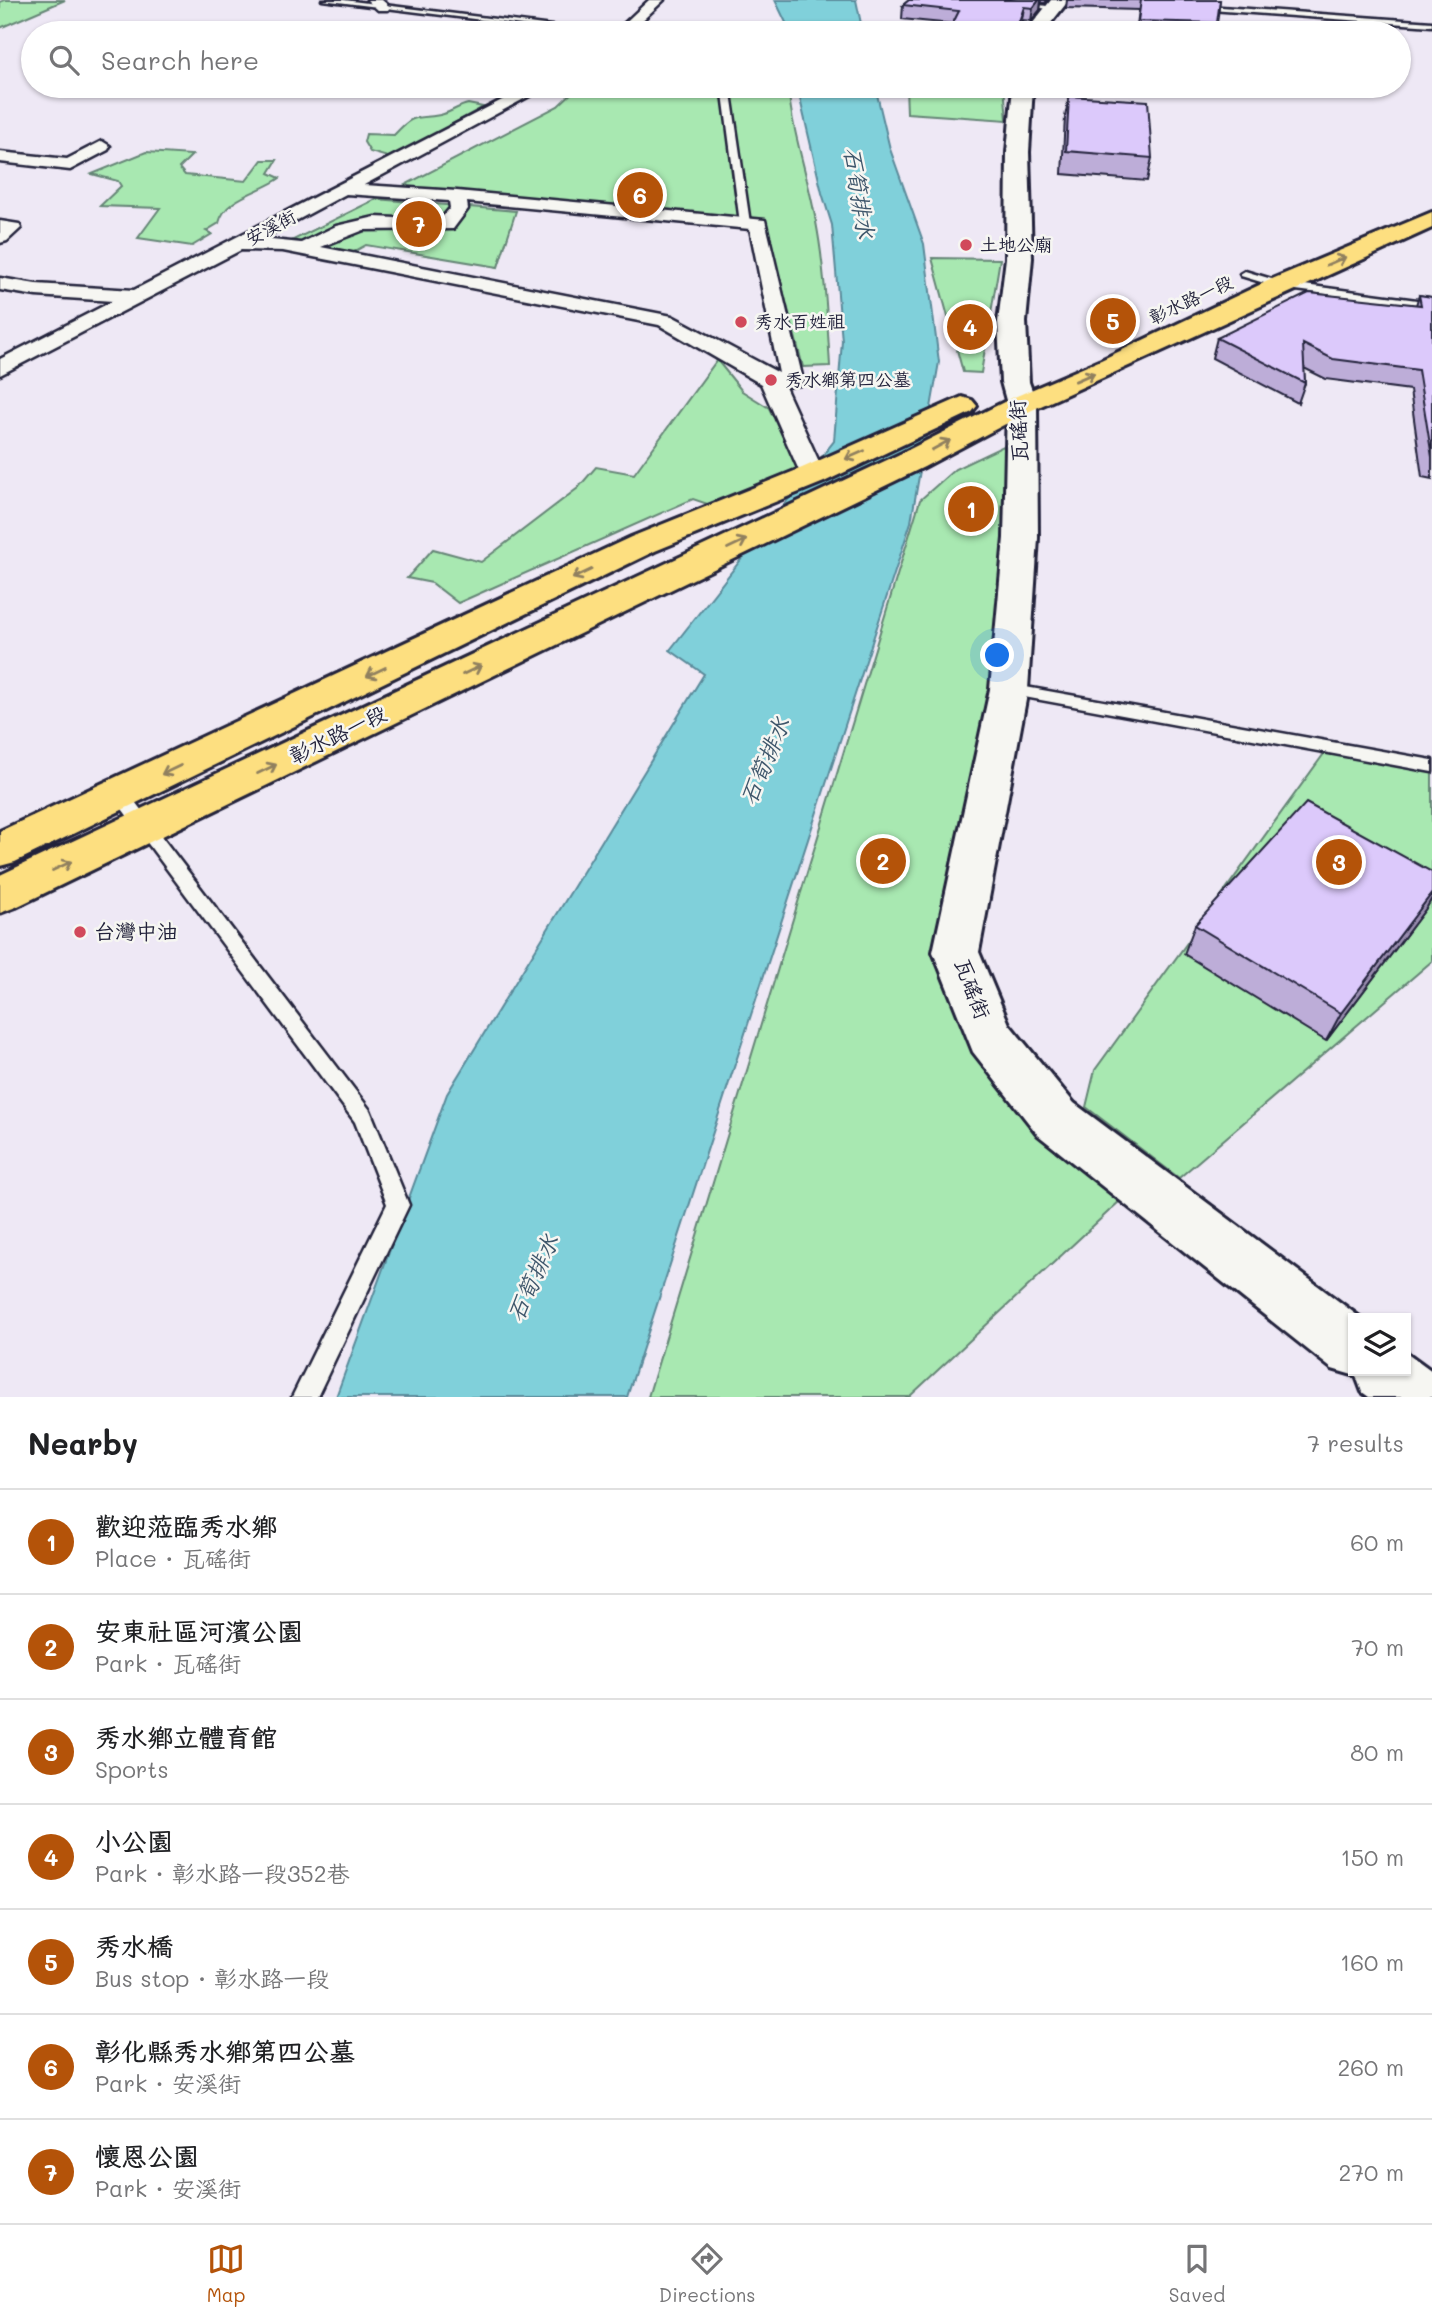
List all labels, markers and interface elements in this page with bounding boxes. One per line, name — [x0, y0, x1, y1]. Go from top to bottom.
search box — [21, 21, 1411, 98]
icon: search — [45, 41, 83, 79]
text: Search here — [101, 43, 259, 77]
water label: 石筍排水 — [838, 145, 882, 242]
pin: 6 — [617, 169, 663, 221]
pin: 7 — [396, 198, 442, 250]
street label: 安溪街 — [241, 204, 300, 250]
place label: 土地公廟 — [980, 232, 1052, 256]
marker: 土地公廟 — [958, 237, 974, 253]
one-way arrow — [1325, 254, 1346, 267]
street label: 彰水路一段 — [1145, 269, 1236, 329]
pin: 5 — [1090, 295, 1136, 347]
pin: 4 — [947, 301, 993, 353]
place label: 秀水百姓祖 — [755, 309, 845, 333]
marker: 秀水百姓祖 — [733, 314, 749, 330]
place label: 秀水鄉第四公墓 — [785, 367, 911, 391]
one-way arrow — [1074, 370, 1096, 383]
marker: 秀水鄉第四公墓 — [763, 372, 779, 388]
street label: 瓦磘街 — [1002, 399, 1033, 463]
one-way arrow — [931, 438, 951, 452]
one-way arrow — [845, 449, 866, 462]
pin: 1 — [948, 483, 994, 535]
one-way arrow — [726, 536, 747, 549]
one-way arrow — [572, 568, 593, 581]
your location — [980, 638, 1014, 672]
one-way arrow — [461, 663, 482, 676]
one-way arrow — [366, 666, 387, 679]
street label: 彰水路一段 — [284, 699, 390, 769]
water label: 石筍排水 — [732, 711, 796, 809]
one-way arrow — [256, 761, 277, 775]
one-way arrow — [161, 764, 182, 777]
pin: 2 — [860, 835, 906, 887]
pin: 3 — [1316, 836, 1362, 888]
one-way arrow — [51, 859, 72, 872]
place label: 台灣中油 — [94, 917, 178, 944]
marker: 台灣中油 — [72, 924, 88, 940]
street label: 瓦磘街 — [950, 954, 997, 1023]
water label: 石筍排水 — [500, 1229, 565, 1326]
map controls — [1348, 1313, 1411, 1376]
button: layers — [1348, 1313, 1411, 1376]
text: Nearby — [28, 1423, 138, 1463]
text: 7 results — [1307, 1428, 1404, 1458]
text: 歡迎蒞臨秀水鄉 — [95, 1509, 277, 1543]
text: 1 — [46, 1527, 56, 1557]
text: 60 m — [1350, 1527, 1404, 1557]
text: Place · 瓦磘街 — [95, 1543, 251, 1573]
text: 安東社區河濱公園 — [95, 1614, 303, 1648]
text: 2 — [45, 1632, 57, 1662]
text: 70 m — [1351, 1632, 1404, 1662]
text: Park · 瓦磘街 — [95, 1648, 241, 1678]
text: 秀水鄉立體育館 — [95, 1720, 277, 1754]
text: 3 — [44, 1737, 58, 1767]
text: 80 m — [1350, 1737, 1404, 1767]
text: Sports — [95, 1754, 169, 1784]
text: 小公園 — [95, 1824, 173, 1858]
text: 4 — [44, 1842, 58, 1872]
text: 150 m — [1340, 1842, 1404, 1872]
text: Park · 彰水路一段352巷 — [95, 1858, 350, 1888]
text: 秀水橋 — [95, 1929, 173, 1963]
text: 5 — [44, 1947, 58, 1977]
text: 160 m — [1340, 1947, 1404, 1977]
text: Bus stop · 彰水路一段 — [95, 1963, 329, 1993]
text: 彰化縣秀水鄉第四公墓 — [95, 2034, 355, 2068]
text: 6 — [44, 2052, 58, 2082]
text: 260 m — [1337, 2052, 1404, 2082]
text: Park · 安溪街 — [95, 2068, 241, 2098]
text: 懷恩公園 — [95, 2139, 199, 2173]
text: 7 — [45, 2157, 57, 2187]
text: 270 m — [1339, 2157, 1404, 2187]
text: Park · 安溪街 — [95, 2173, 241, 2203]
tab: Map — [207, 2240, 245, 2307]
tab: Directions — [659, 2240, 755, 2307]
tab: Saved — [1169, 2240, 1225, 2307]

